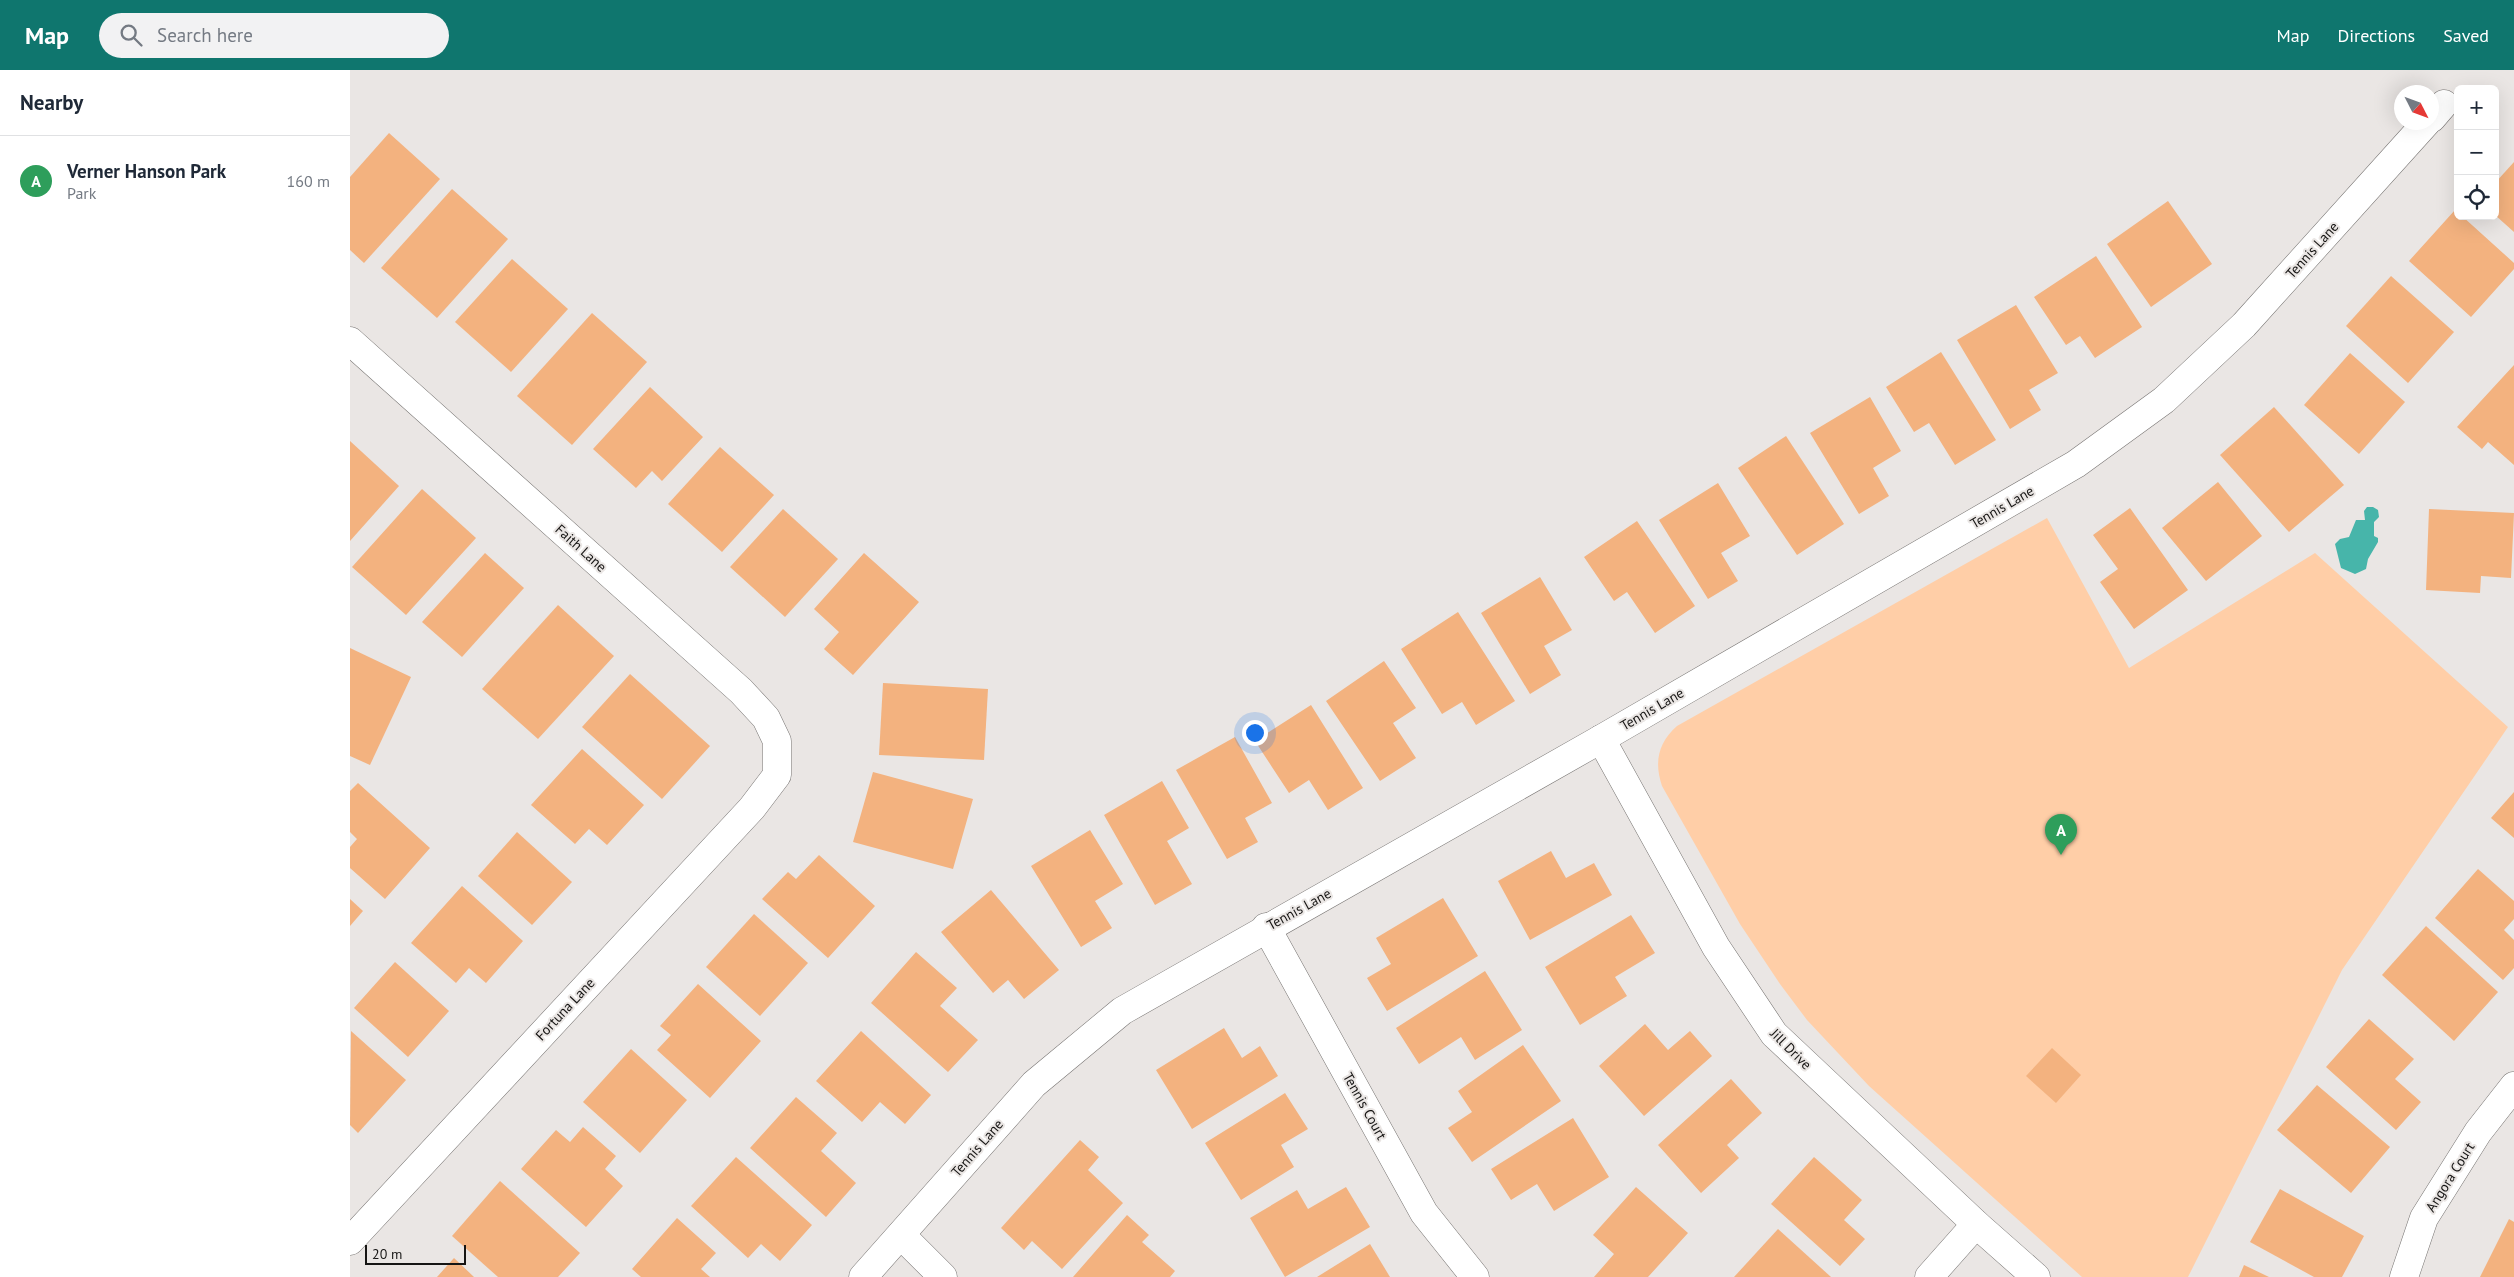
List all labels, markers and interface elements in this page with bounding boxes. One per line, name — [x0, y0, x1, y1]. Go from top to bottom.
search box — [99, 13, 449, 58]
text: Map — [25, 20, 69, 51]
icon: search — [117, 21, 145, 49]
text: Search here — [157, 23, 253, 47]
text: Map — [2277, 24, 2309, 47]
text: Directions — [2337, 24, 2415, 47]
text: Saved — [2443, 24, 2489, 47]
north arrow — [2394, 85, 2439, 130]
map controls — [2454, 85, 2499, 220]
button: + — [2454, 85, 2499, 130]
text: Nearby — [20, 89, 83, 116]
button: − — [2454, 130, 2499, 175]
text: Verner Hanson Park — [67, 159, 226, 183]
text: A — [31, 171, 41, 191]
text: 160 m — [287, 171, 330, 191]
button: locate — [2454, 175, 2499, 220]
text: Park — [67, 183, 96, 203]
street label: Tennis Lane — [2282, 218, 2342, 282]
street label: Tennis Lane — [1967, 482, 2037, 532]
street label: Faith Lane — [552, 520, 610, 576]
street label: Tennis Lane — [1617, 684, 1687, 734]
your location — [1242, 720, 1268, 746]
pin: A — [2045, 814, 2077, 855]
street label: Tennis Lane — [1264, 884, 1334, 934]
street label: Fortuna Lane — [531, 974, 599, 1044]
street label: Jill Drive — [1766, 1024, 1815, 1073]
street label: Tennis Court — [1339, 1069, 1391, 1143]
street label: Tennis Lane — [947, 1116, 1007, 1180]
street label: Angora Court — [2421, 1139, 2479, 1215]
scale bar — [365, 1242, 466, 1265]
text: 20 m — [372, 1245, 402, 1263]

